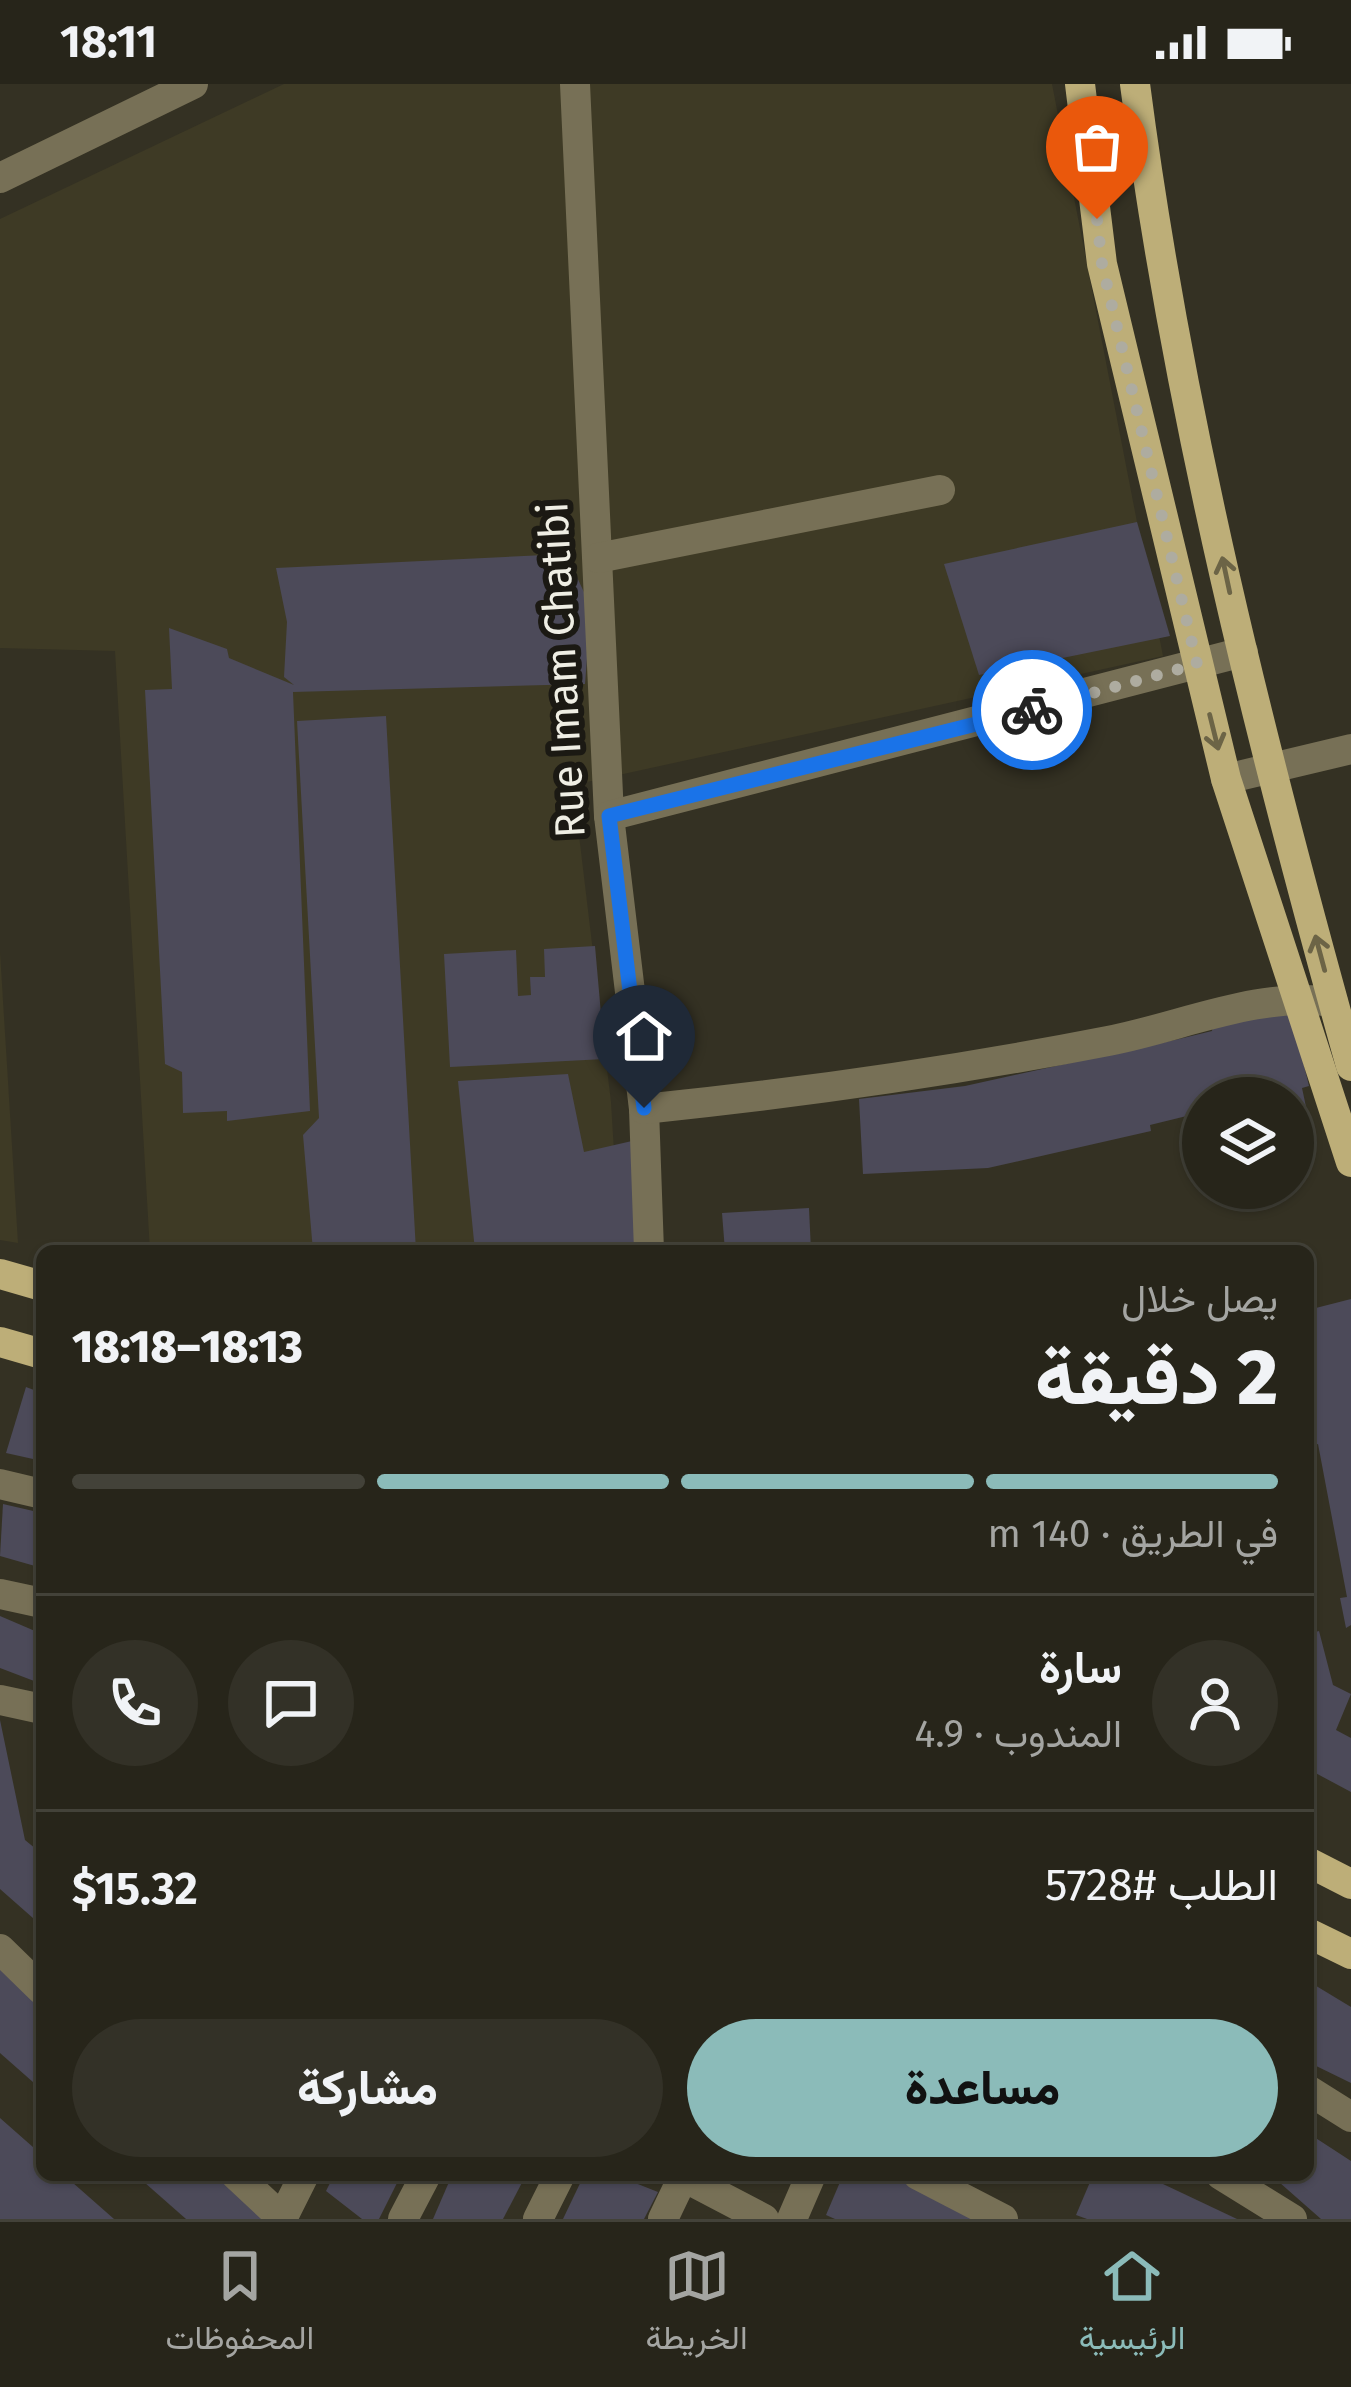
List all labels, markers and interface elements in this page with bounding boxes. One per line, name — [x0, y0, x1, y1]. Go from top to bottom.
text: 18:11 — [60, 15, 157, 69]
pin — [1046, 96, 1148, 219]
icon: bag — [1064, 114, 1130, 180]
street label: Rue Imam Chatibi — [528, 501, 596, 839]
one-way arrow — [1214, 556, 1237, 594]
courier — [972, 650, 1092, 770]
icon: bike — [999, 677, 1065, 743]
one-way arrow — [1204, 713, 1226, 751]
one-way arrow — [1308, 935, 1330, 973]
pin — [593, 985, 695, 1108]
icon: home — [611, 1003, 677, 1069]
map controls — [1182, 1077, 1314, 1209]
button: layers — [1182, 1077, 1314, 1209]
text: يصل خلال — [1121, 1276, 1278, 1322]
text: 18:13–18:18 — [72, 1320, 303, 1374]
text: 2 دقيقة — [1035, 1331, 1278, 1425]
text: في الطريق · 140 m — [987, 1511, 1278, 1557]
button: phone — [72, 1640, 198, 1766]
button: chat — [228, 1640, 354, 1766]
button: person — [1152, 1640, 1278, 1766]
text: سارة — [1039, 1641, 1122, 1695]
text: المندوب · 4.9 — [914, 1711, 1122, 1757]
text: الطلب #5728 — [1045, 1858, 1278, 1912]
text: $15.32 — [72, 1862, 198, 1916]
button: مشاركة — [72, 2019, 663, 2157]
button: مساعدة — [687, 2019, 1278, 2157]
tab: المحفوظات — [166, 2243, 314, 2367]
tab: الخريطة — [645, 2243, 748, 2367]
tab: الرئيسية — [1079, 2243, 1185, 2367]

